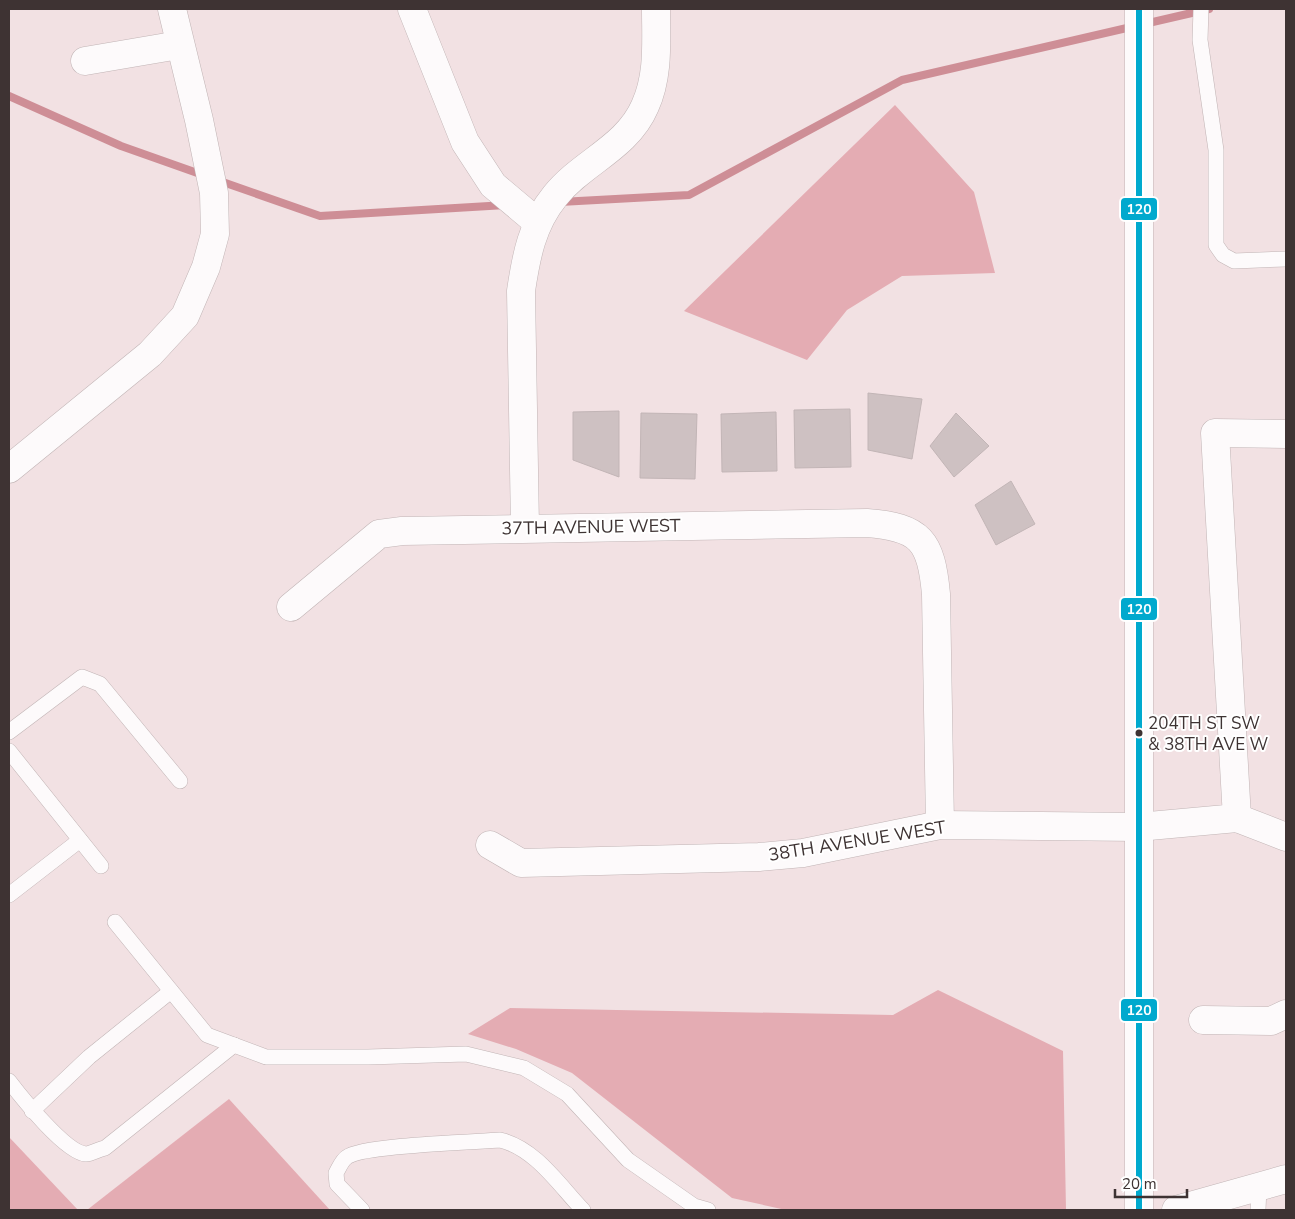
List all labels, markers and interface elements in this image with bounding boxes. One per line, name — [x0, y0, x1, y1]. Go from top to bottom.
line badge: 120 — [1120, 197, 1158, 221]
text: 120 — [1126, 200, 1152, 219]
street label: 37TH AVENUE WEST — [501, 513, 681, 541]
line badge: 120 — [1120, 597, 1158, 621]
text: 120 — [1126, 600, 1152, 619]
place label: 204TH ST SW & 38TH AVE W — [1148, 712, 1269, 756]
marker: 204TH ST SW & 38TH AVE W — [1134, 728, 1144, 738]
street label: 38TH AVENUE WEST — [767, 815, 947, 867]
line badge: 120 — [1120, 998, 1158, 1022]
text: 120 — [1126, 1001, 1152, 1020]
scale bar — [1115, 1166, 1188, 1198]
text: 20 m — [1122, 1174, 1157, 1194]

